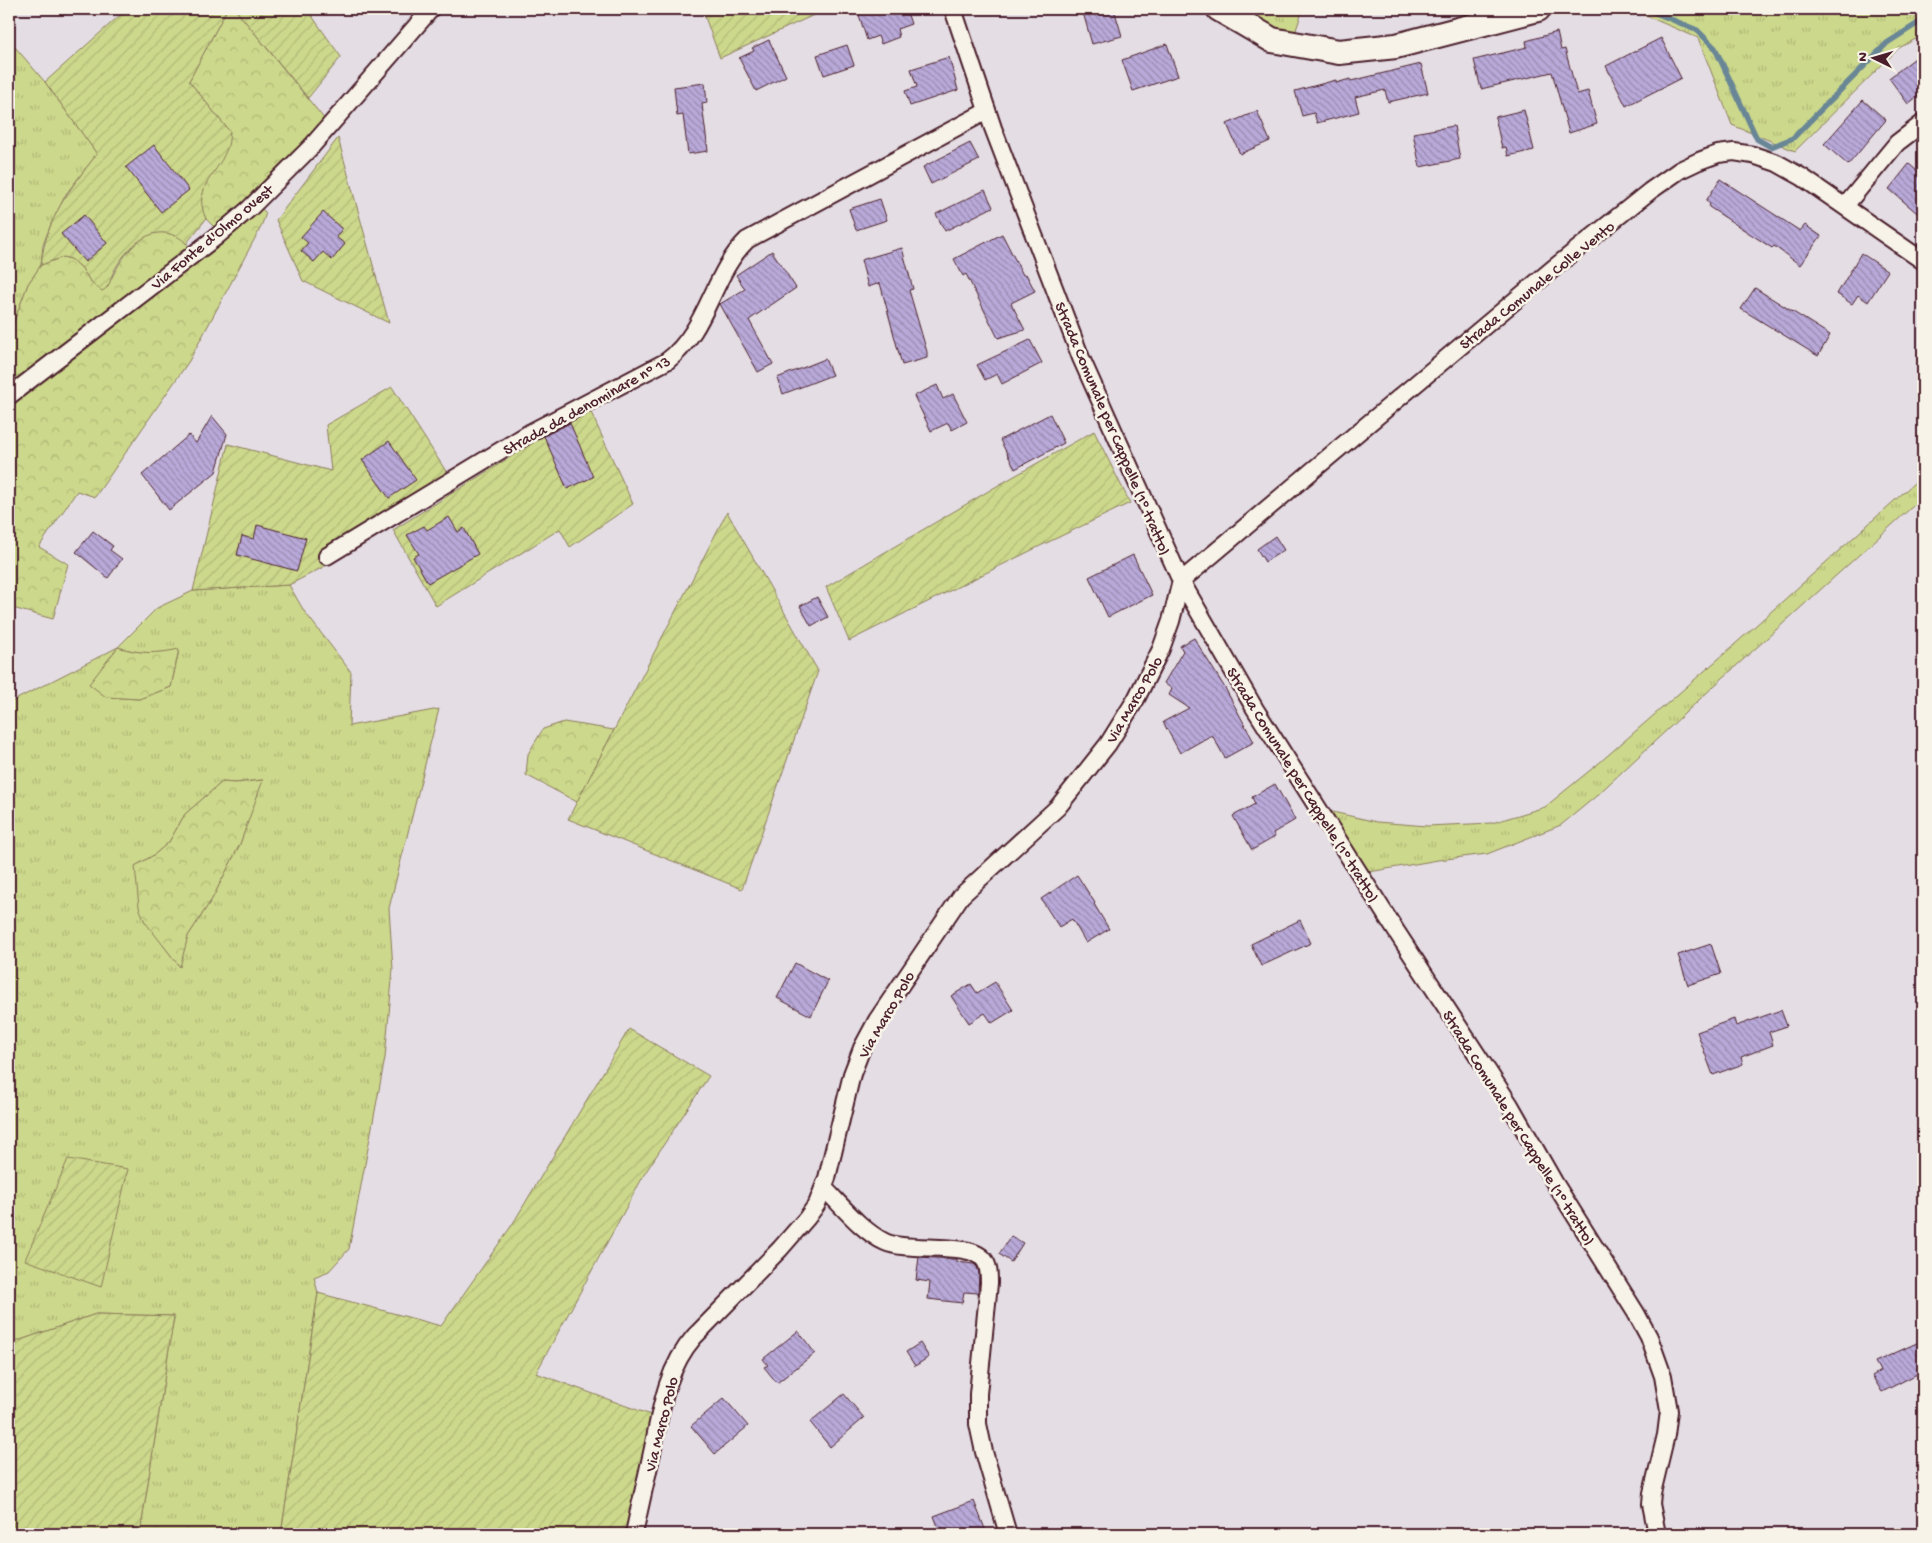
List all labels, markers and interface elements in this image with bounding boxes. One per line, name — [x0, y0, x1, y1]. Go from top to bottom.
north arrow — [1850, 32, 1900, 82]
text: N — [1855, 52, 1872, 62]
street label: Via Fonte d'Olmo ovest — [147, 181, 279, 296]
street label: Strada Comunale Colle Vento — [1457, 218, 1620, 355]
street label: Strada Comunale per Cappelle (1º tratto) — [1049, 300, 1173, 559]
street label: Strada da denominare nº 13 — [501, 353, 675, 461]
street label: Via Marco Polo — [1103, 654, 1169, 748]
street label: Strada Comunale per Cappelle (1º tratto) — [1221, 665, 1382, 907]
street label: Via Marco Polo — [855, 969, 921, 1063]
street label: Strada Comunale per Cappelle (1º tratto) — [1437, 1008, 1598, 1250]
street label: Via Marco Polo — [642, 1375, 684, 1475]

